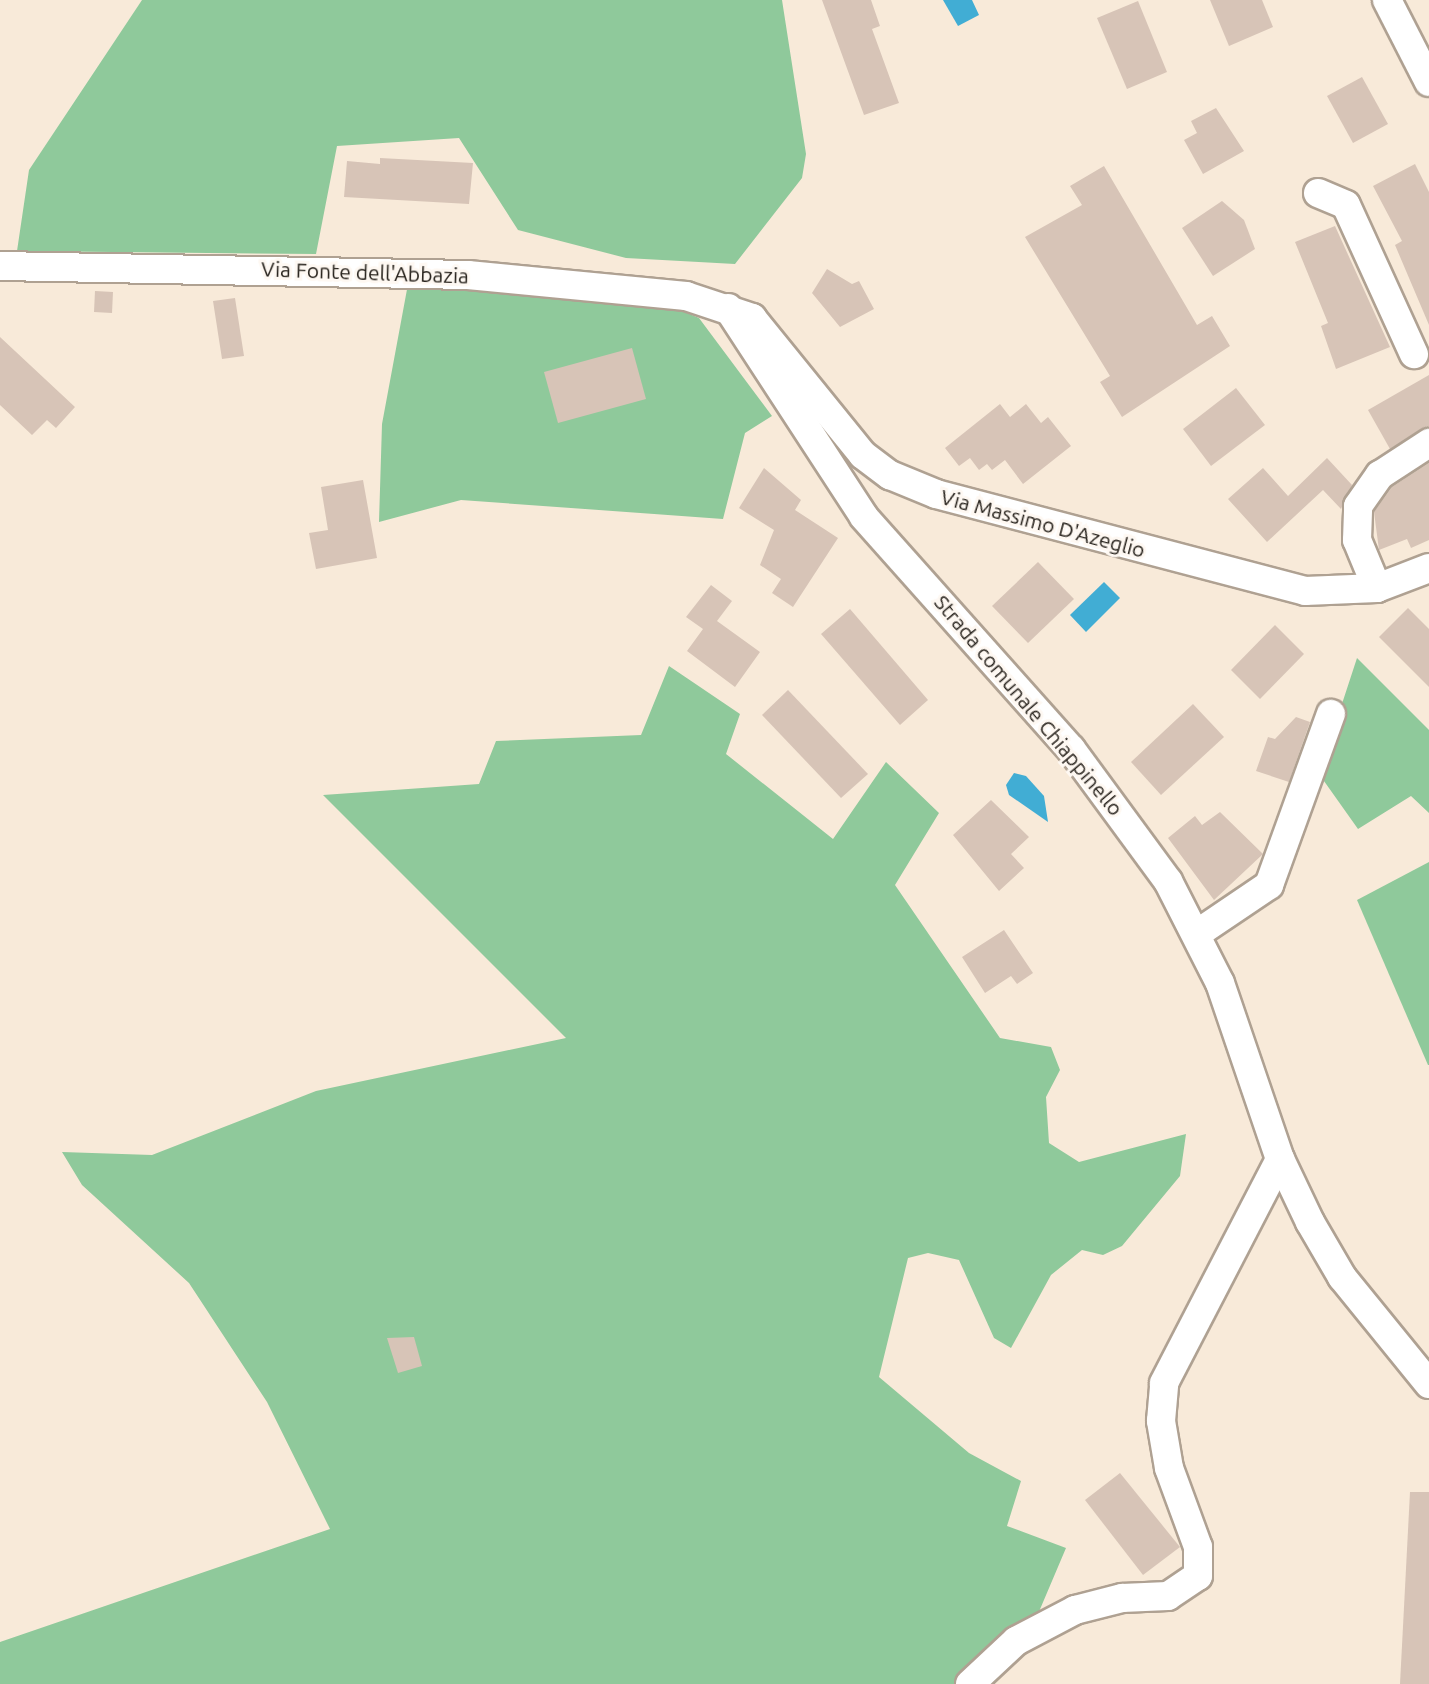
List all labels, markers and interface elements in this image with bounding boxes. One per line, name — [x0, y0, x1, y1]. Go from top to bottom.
street label: Via Fonte dell'Abbazia — [261, 256, 469, 288]
street label: Via Massimo D'Azeglio — [938, 484, 1148, 562]
street label: Strada comunale Chiappinello — [929, 590, 1129, 820]

